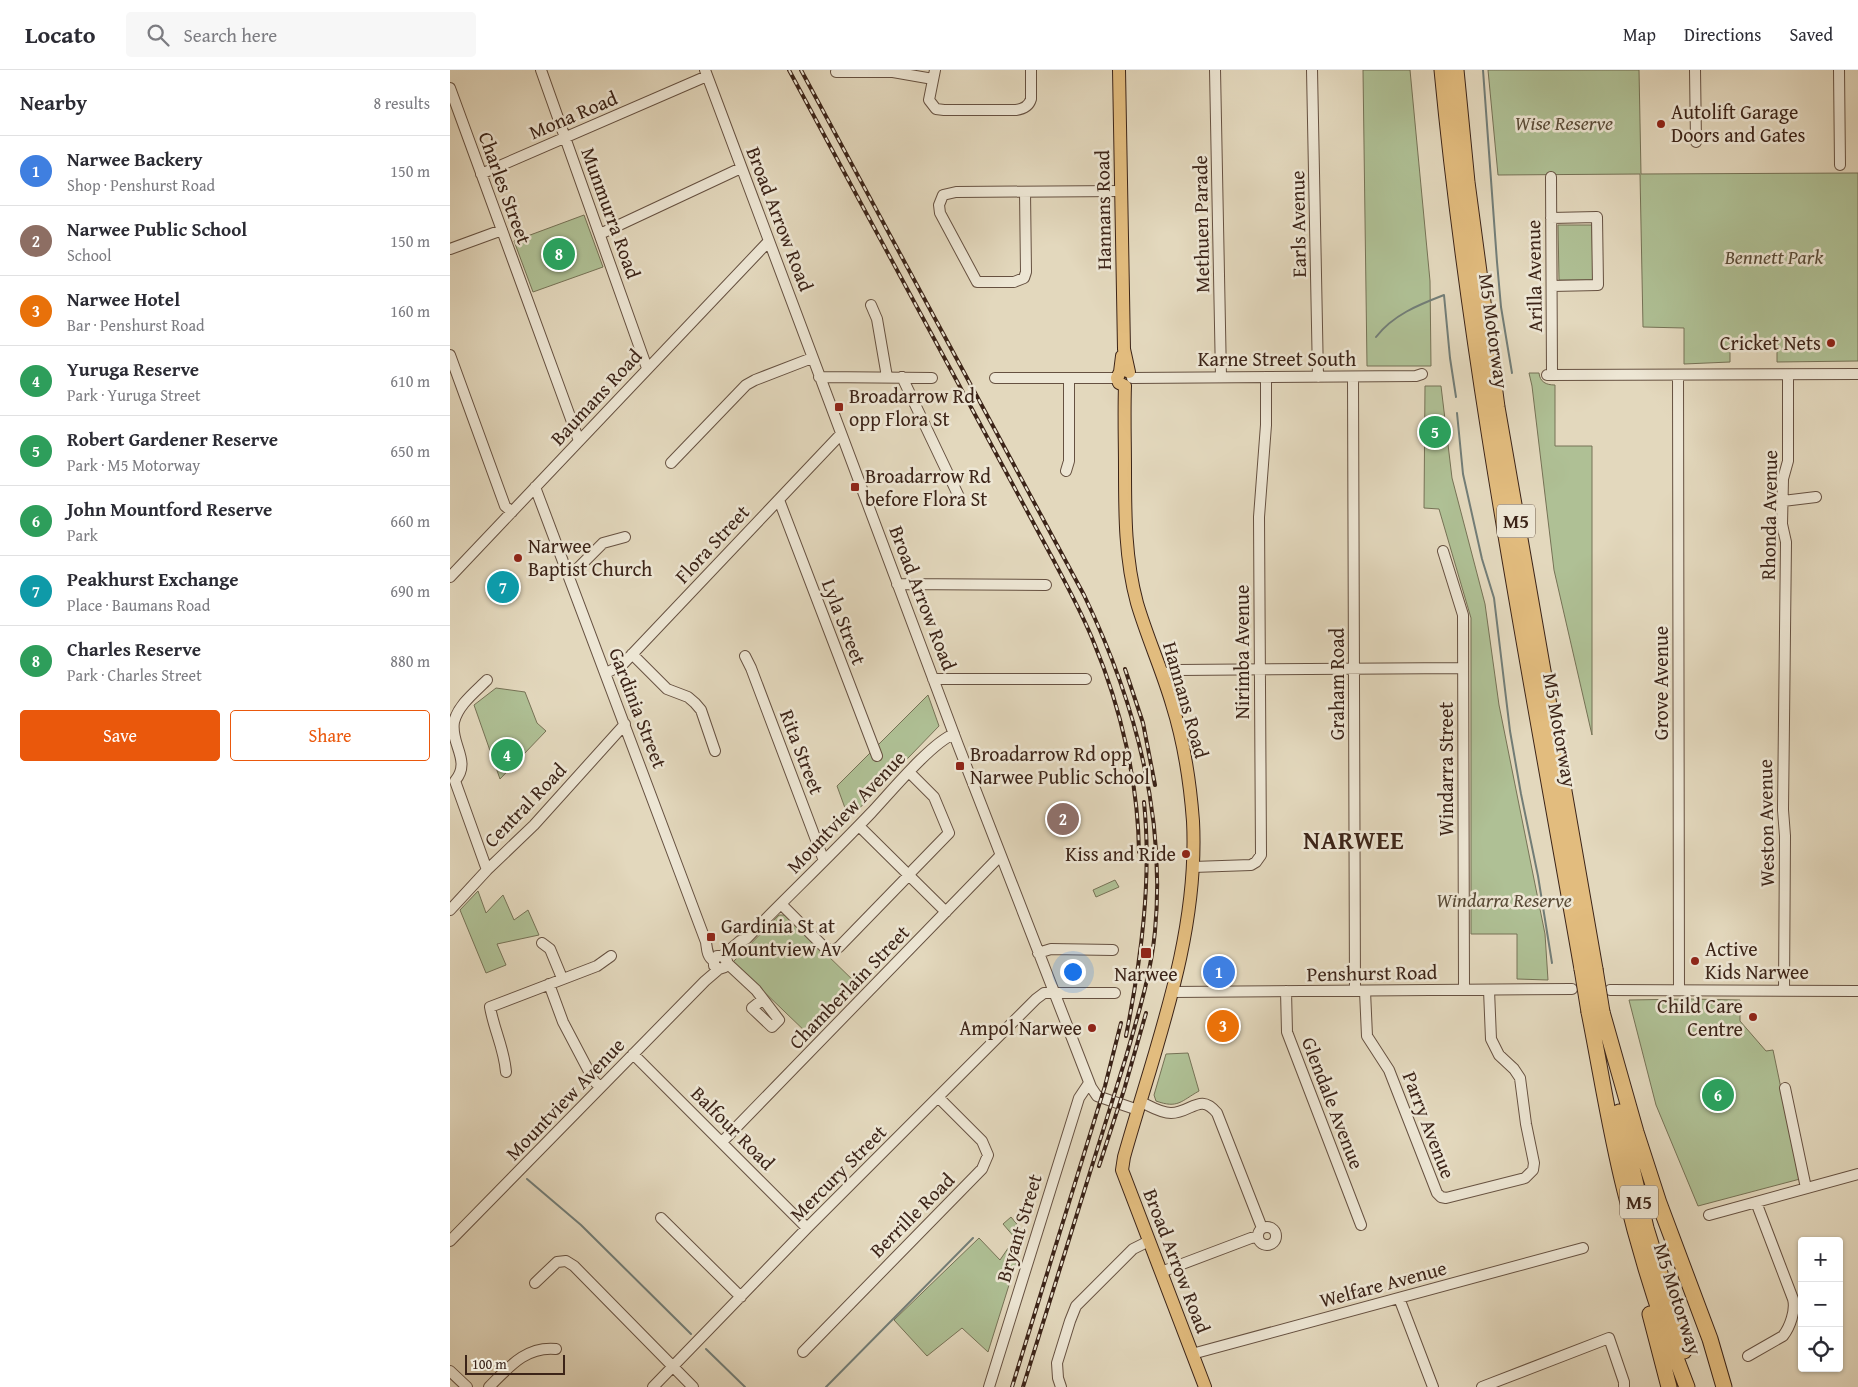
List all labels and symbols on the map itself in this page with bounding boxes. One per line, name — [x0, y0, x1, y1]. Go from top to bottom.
street label: Mona Road — [524, 83, 622, 146]
place label: Autolift Garage Doors and Gates — [1671, 97, 1806, 149]
park label: Wise Reserve — [1515, 108, 1613, 137]
marker: Autolift Garage Doors and Gates — [1655, 118, 1667, 130]
street label: Charles Street — [472, 128, 539, 248]
street label: Broad Arrow Road — [740, 142, 821, 296]
street label: Munmurra Road — [574, 143, 649, 283]
street label: Hannans Road — [1087, 149, 1118, 270]
street label: Methuen Parade — [1185, 155, 1216, 293]
street label: Earls Avenue — [1282, 170, 1313, 278]
street label: Arilla Avenue — [1518, 219, 1549, 333]
pin: 8 — [543, 235, 575, 273]
park label: Bennett Park — [1724, 242, 1824, 271]
street label: M5 Motorway — [1472, 272, 1517, 390]
place label: Cricket Nets — [1720, 328, 1821, 357]
marker: Cricket Nets — [1825, 337, 1837, 349]
street label: Baumans Road — [543, 342, 648, 451]
street label: Karne Street South — [1198, 344, 1356, 373]
place label: Broadarrow Rd opp Flora St — [849, 381, 975, 433]
marker: Broadarrow Rd opp Flora St — [833, 401, 845, 413]
pin: 5 — [1419, 413, 1451, 451]
street label: Rhonda Avenue — [1753, 450, 1784, 580]
place label: Broadarrow Rd before Flora St — [865, 461, 991, 513]
marker: Broadarrow Rd before Flora St — [849, 481, 861, 493]
street label: Flora Street — [668, 498, 756, 589]
road number: M5 — [1497, 504, 1535, 538]
street label: Broad Arrow Road — [883, 521, 964, 675]
place label: Narwee Baptist Church — [528, 531, 652, 583]
marker: Narwee Baptist Church — [512, 552, 524, 564]
pin: 7 — [487, 568, 519, 606]
street label: Lyla Street — [815, 575, 874, 669]
street label: Nirimba Avenue — [1227, 585, 1256, 719]
street label: Grove Avenue — [1646, 626, 1675, 740]
street label: Graham Road — [1322, 627, 1351, 740]
street label: Hannans Road — [1156, 638, 1217, 762]
street label: Gardinia Street — [602, 643, 675, 772]
street label: M5 Motorway — [1536, 670, 1585, 790]
street label: Windarra Street — [1431, 702, 1460, 836]
street label: Rita Street — [773, 705, 832, 798]
pin: 4 — [491, 736, 523, 774]
place label: Broadarrow Rd opp Narwee Public School — [970, 739, 1150, 791]
street label: Mountview Avenue — [779, 744, 912, 880]
street label: Central Road — [477, 756, 573, 854]
street label: Weston Avenue — [1750, 759, 1781, 887]
marker: Broadarrow Rd opp Narwee Public School — [954, 760, 966, 772]
pin: 2 — [1047, 800, 1079, 838]
district label: NARWEE — [1303, 822, 1405, 858]
place label: Kiss and Ride — [1065, 839, 1176, 868]
marker: Kiss and Ride — [1180, 848, 1192, 860]
park label: Windarra Reserve — [1436, 885, 1572, 914]
place label: Gardinia St at Mountview Av — [721, 911, 841, 963]
street label: Chamberlain Street — [782, 918, 916, 1055]
marker: Gardinia St at Mountview Av — [705, 931, 717, 943]
place label: Active Kids Narwee — [1705, 934, 1809, 986]
marker: Narwee — [1139, 946, 1153, 960]
pin: 1 — [1203, 953, 1235, 991]
marker: Active Kids Narwee — [1689, 955, 1701, 967]
street label: Penshurst Road — [1306, 957, 1438, 988]
your location — [1060, 959, 1086, 985]
place label: Narwee — [1114, 959, 1178, 988]
place label: Child Care Centre — [1657, 991, 1743, 1043]
pin: 3 — [1207, 1007, 1239, 1045]
marker: Child Care Centre — [1747, 1011, 1759, 1023]
place label: Ampol Narwee — [959, 1013, 1082, 1042]
marker: Ampol Narwee — [1086, 1022, 1098, 1034]
street label: Mountview Avenue — [498, 1031, 631, 1167]
street label: Glendale Avenue — [1295, 1033, 1372, 1173]
street label: Parry Avenue — [1396, 1067, 1463, 1183]
pin: 6 — [1702, 1076, 1734, 1114]
street label: Balfour Road — [685, 1079, 782, 1176]
street label: Mercury Street — [783, 1118, 893, 1228]
street label: Berrille Road — [863, 1165, 961, 1264]
street label: Bryant Street — [988, 1170, 1049, 1286]
street label: Broad Arrow Road — [1137, 1184, 1218, 1338]
road number: M5 — [1620, 1186, 1658, 1218]
street label: M5 Motorway — [1647, 1239, 1710, 1358]
street label: Welfare Avenue — [1316, 1253, 1450, 1314]
scale bar — [465, 1352, 565, 1375]

